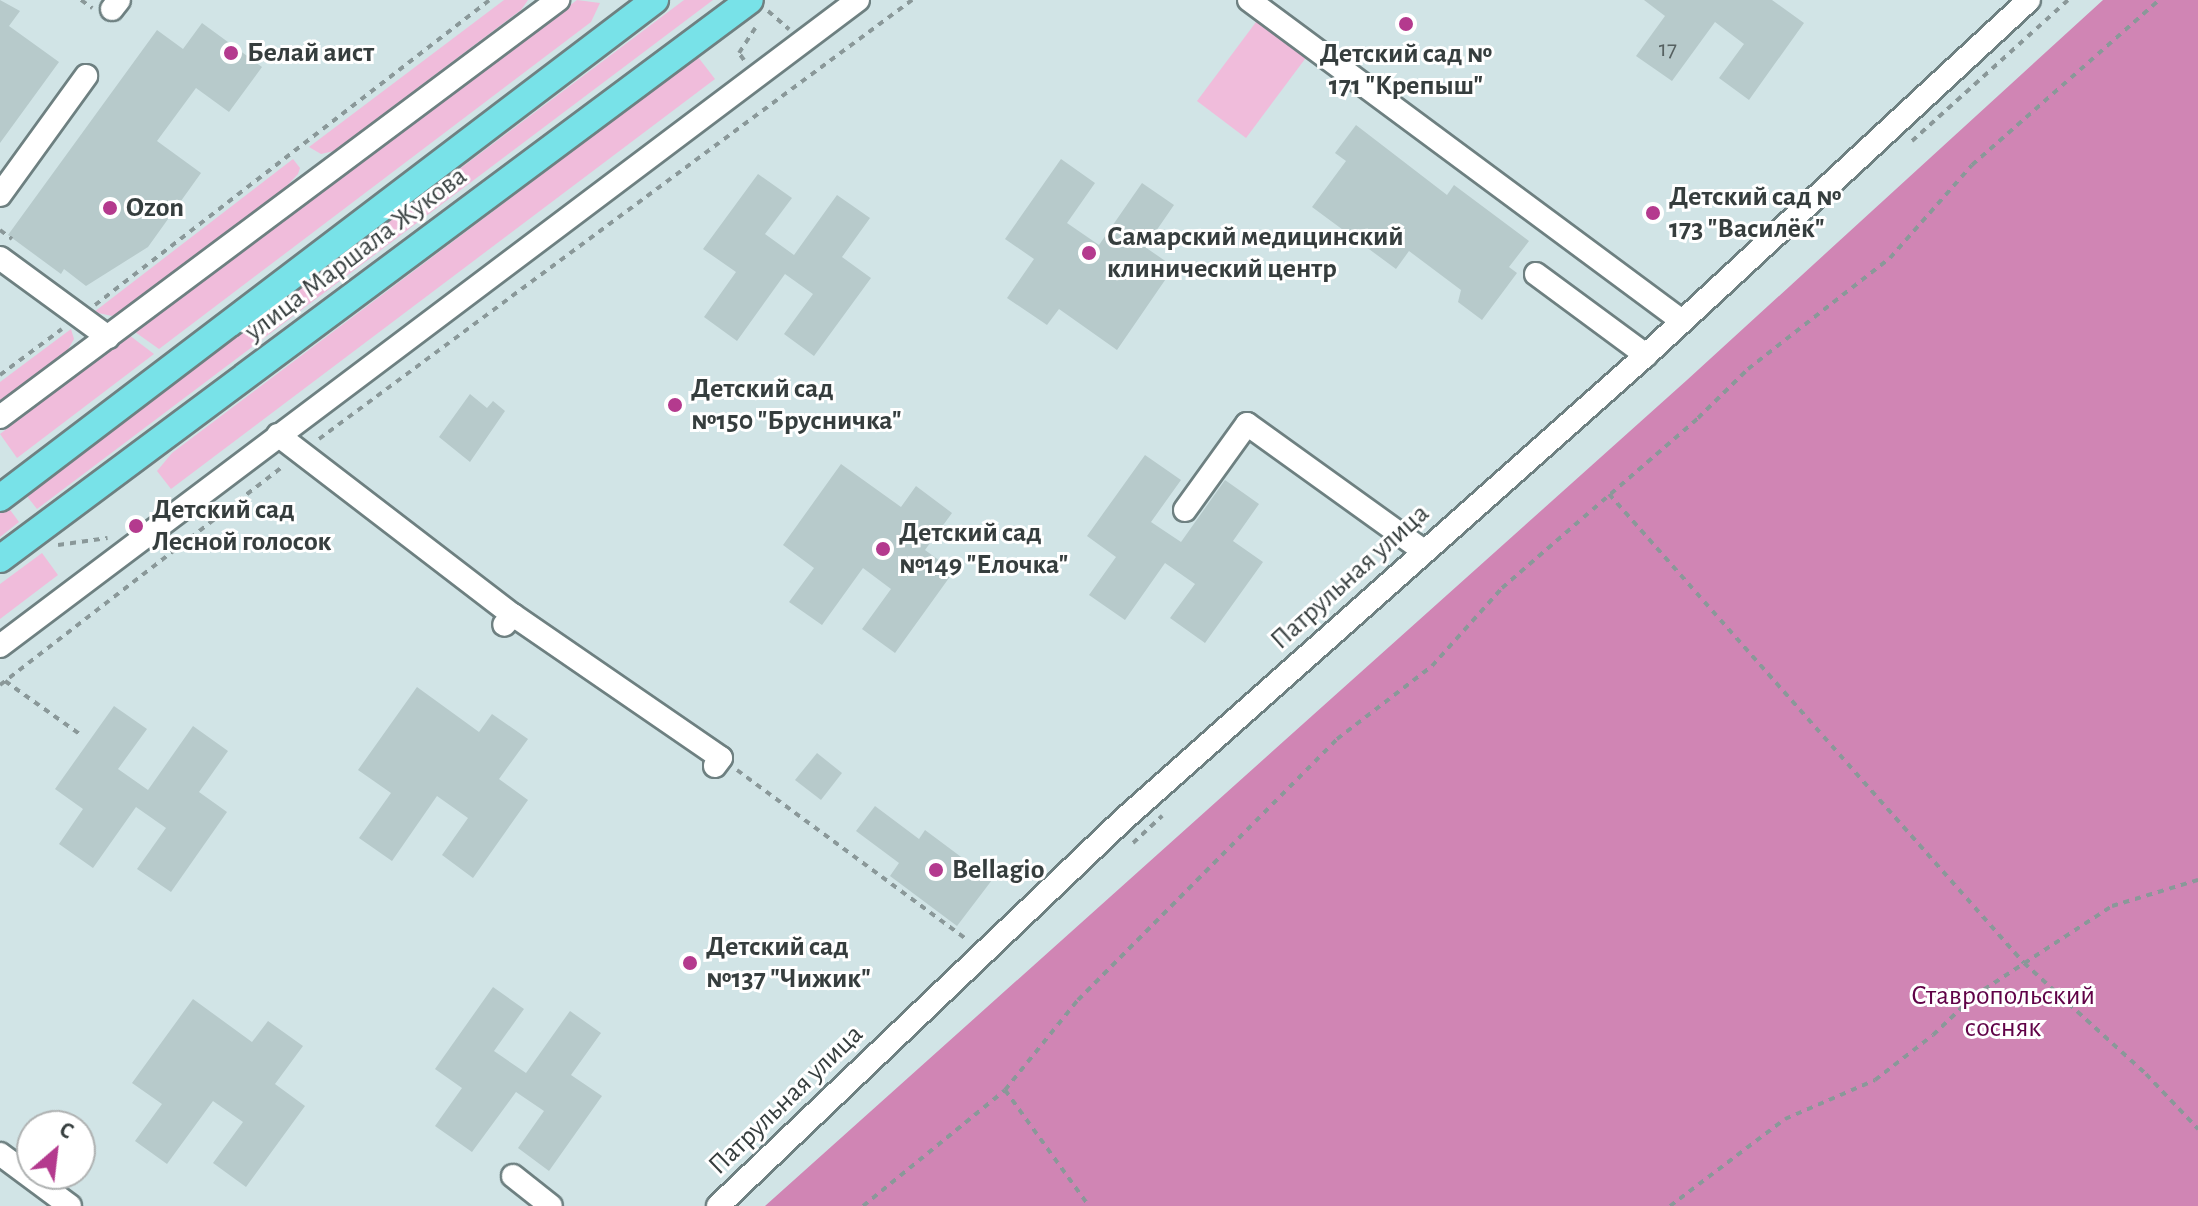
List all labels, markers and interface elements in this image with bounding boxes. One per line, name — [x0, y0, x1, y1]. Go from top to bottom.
marker: Детский сад № 171 "Крепыш" — [1397, 15, 1415, 33]
place label: Белай аист — [247, 36, 374, 70]
house number: 17 — [1659, 36, 1677, 64]
place label: Детский сад № 171 "Крепыш" — [1320, 37, 1492, 103]
marker: Белай аист — [222, 44, 240, 62]
street label: улица Маршала Жукова — [238, 159, 474, 349]
place label: Детский сад № 173 "Василёк" — [1669, 180, 1841, 246]
place label: Ozon — [126, 191, 184, 225]
marker: Ozon — [101, 199, 119, 217]
marker: Детский сад № 173 "Василёк" — [1644, 204, 1662, 222]
place label: Самарский медицинский клинический центр — [1107, 220, 1404, 286]
marker: Самарский медицинский клинический центр — [1078, 242, 1100, 264]
place label: Детский сад №150 "Брусничка" — [691, 372, 902, 438]
marker: Детский сад №150 "Брусничка" — [666, 396, 684, 414]
place label: Детский сад Лесной голосок — [152, 493, 331, 559]
street label: Патрульная улица — [1264, 497, 1436, 657]
place label: Детский сад №149 "Елочка" — [899, 516, 1068, 582]
marker: Детский сад Лесной голосок — [127, 517, 145, 535]
marker: Детский сад №149 "Елочка" — [874, 540, 892, 558]
place label: Bellagio — [952, 853, 1044, 887]
marker: Bellagio — [927, 861, 945, 879]
place label: Детский сад №137 "Чижик" — [706, 930, 871, 996]
marker: Детский сад №137 "Чижик" — [681, 954, 699, 972]
park label: Ставропольский сосняк — [1911, 979, 2095, 1045]
street label: Патрульная улица — [702, 1018, 870, 1182]
north arrow — [16, 1110, 96, 1190]
text: С — [56, 1118, 77, 1143]

